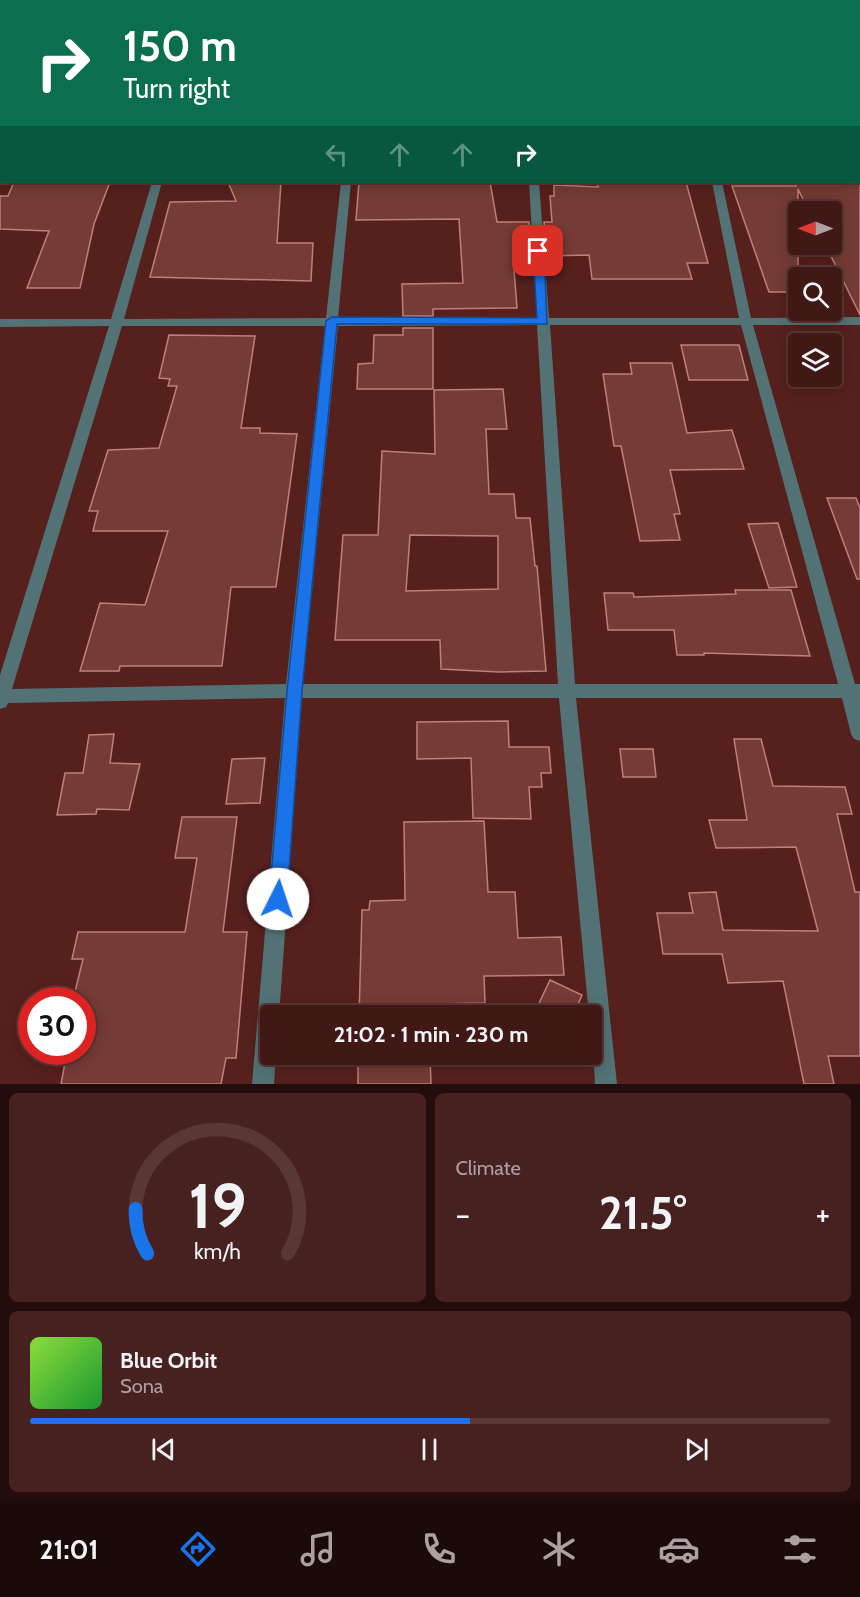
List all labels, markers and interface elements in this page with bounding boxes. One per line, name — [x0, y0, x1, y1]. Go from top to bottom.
text: 150 m — [123, 20, 237, 72]
icon: right — [24, 24, 102, 102]
text: Turn right — [123, 72, 230, 105]
icon: left — [320, 138, 353, 171]
icon: ahead — [383, 138, 416, 171]
icon: ahead — [446, 138, 479, 171]
icon: right — [509, 138, 542, 171]
north arrow — [788, 201, 842, 255]
map controls — [788, 201, 842, 387]
pin — [512, 225, 563, 276]
icon: arrive — [521, 234, 554, 267]
button: search — [788, 267, 842, 321]
button: layers — [788, 333, 842, 387]
position arrow — [246, 867, 310, 931]
speed limit sign: 30 — [18, 987, 96, 1065]
text: 21:02 · 1 min · 230 m — [334, 1021, 528, 1048]
text: Climate — [456, 1156, 521, 1180]
text: 19 — [188, 1168, 246, 1244]
text: 21.5° — [599, 1186, 687, 1240]
text: − — [456, 1194, 470, 1234]
text: + — [815, 1194, 830, 1234]
text: km/h — [194, 1239, 241, 1265]
text: Blue Orbit — [120, 1347, 217, 1374]
text: Sona — [120, 1374, 163, 1398]
icon: previous — [147, 1433, 180, 1466]
icon: pause — [413, 1433, 446, 1466]
icon: next — [680, 1433, 713, 1466]
icon: directions — [177, 1528, 219, 1570]
icon: music — [297, 1528, 339, 1570]
icon: phone — [418, 1528, 460, 1570]
icon: climate — [538, 1528, 580, 1570]
icon: car — [658, 1528, 700, 1570]
icon: filters — [779, 1528, 821, 1570]
text: 21:01 — [39, 1533, 98, 1566]

